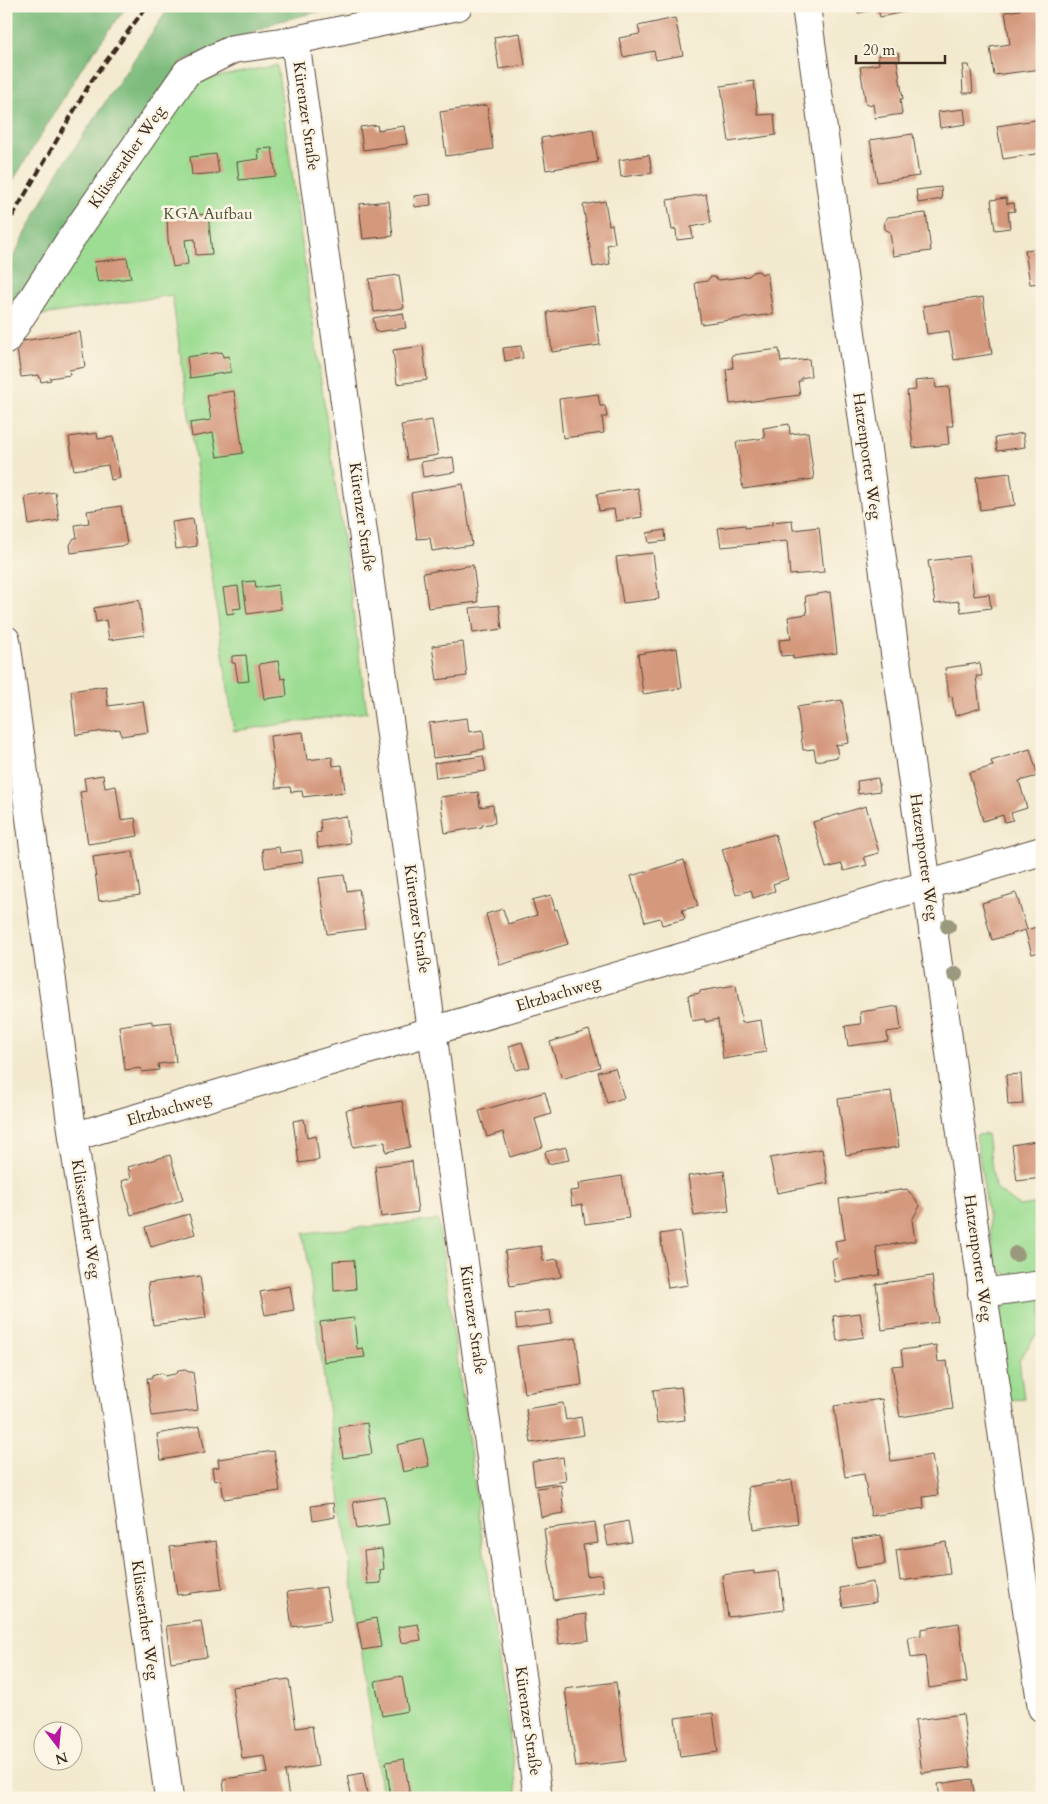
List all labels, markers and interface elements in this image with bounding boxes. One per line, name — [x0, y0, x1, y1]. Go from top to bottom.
scale bar — [856, 32, 944, 64]
text: 20 m — [863, 40, 895, 60]
street label: Kürenzer Straße — [287, 60, 325, 172]
street label: Klüsserather Weg — [83, 101, 171, 213]
park label: KGA Aufbau — [163, 203, 253, 225]
street label: Hatzenporter Weg — [847, 391, 887, 521]
street label: Kürenzer Straße — [343, 461, 381, 573]
street label: Hatzenporter Weg — [904, 792, 944, 922]
street label: Kürenzer Straße — [398, 863, 436, 975]
street label: Eltzbachweg — [513, 971, 603, 1017]
street label: Eltzbachweg — [124, 1086, 214, 1132]
street label: Klüsserather Weg — [66, 1158, 106, 1280]
street label: Hatzenporter Weg — [958, 1193, 998, 1323]
street label: Kürenzer Straße — [454, 1264, 492, 1376]
street label: Klüsserather Weg — [126, 1559, 164, 1681]
street label: Kürenzer Straße — [509, 1665, 547, 1777]
north arrow — [32, 1722, 82, 1772]
text: N — [53, 1747, 70, 1769]

